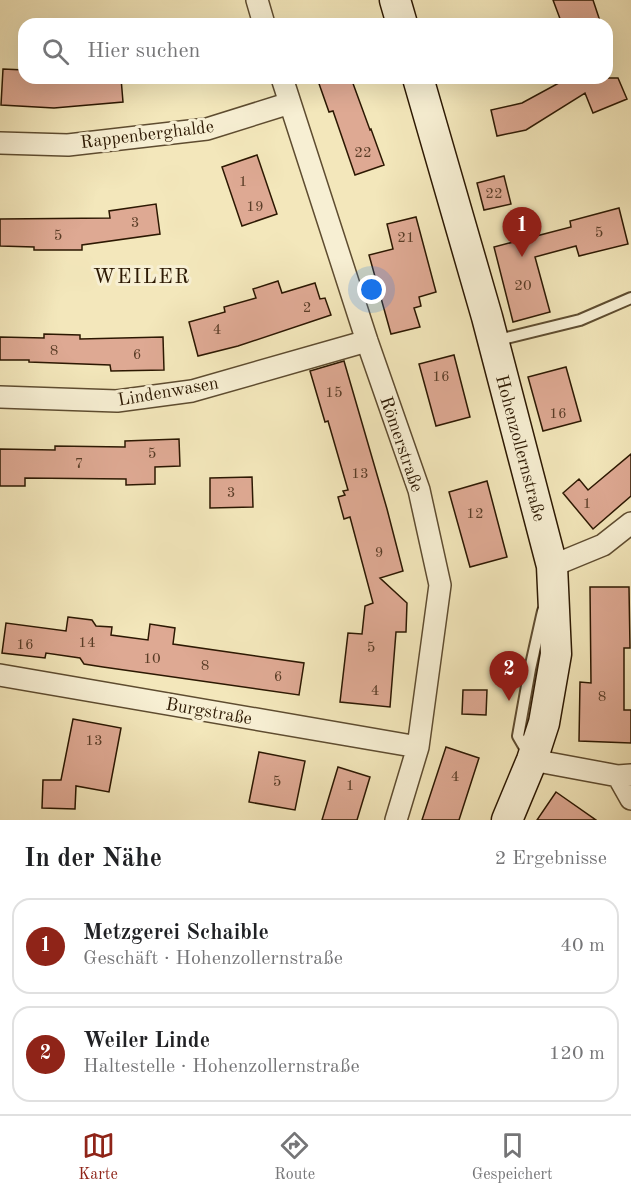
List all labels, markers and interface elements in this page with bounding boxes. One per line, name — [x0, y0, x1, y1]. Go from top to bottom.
search box — [18, 18, 613, 84]
icon: search — [39, 35, 72, 68]
text: Hier suchen — [87, 40, 200, 62]
street label: Rappenberghalde — [79, 118, 215, 152]
house number: 22 — [354, 146, 372, 161]
house number: 1 — [239, 175, 247, 190]
house number: 22 — [485, 187, 503, 202]
house number: 19 — [246, 200, 264, 215]
pin: 1 — [502, 208, 542, 257]
house number: 3 — [131, 216, 139, 231]
house number: 5 — [595, 226, 603, 241]
house number: 5 — [54, 229, 62, 244]
house number: 21 — [397, 231, 415, 246]
district label: WEILER — [93, 267, 191, 288]
your location — [357, 275, 386, 304]
house number: 20 — [514, 279, 532, 294]
house number: 2 — [303, 301, 311, 316]
house number: 4 — [213, 323, 221, 338]
house number: 8 — [50, 344, 58, 359]
house number: 6 — [133, 348, 141, 363]
house number: 16 — [432, 370, 450, 385]
street label: Hohenzollernstraße — [492, 373, 548, 524]
street label: Lindenwasen — [116, 374, 220, 410]
house number: 15 — [325, 386, 343, 401]
street label: Römerstraße — [376, 394, 426, 494]
house number: 16 — [549, 407, 567, 422]
house number: 5 — [148, 447, 156, 462]
house number: 7 — [75, 457, 83, 472]
house number: 13 — [351, 467, 369, 482]
house number: 3 — [227, 486, 235, 501]
house number: 1 — [583, 497, 591, 512]
house number: 12 — [466, 507, 484, 522]
house number: 9 — [375, 546, 383, 561]
house number: 14 — [78, 636, 96, 651]
house number: 16 — [16, 638, 34, 653]
house number: 5 — [367, 641, 375, 656]
house number: 10 — [143, 652, 161, 667]
pin: 2 — [490, 652, 528, 701]
house number: 8 — [201, 659, 209, 674]
house number: 6 — [274, 670, 282, 685]
house number: 4 — [371, 684, 379, 699]
house number: 8 — [598, 690, 606, 705]
street label: Burgstraße — [164, 696, 253, 728]
house number: 13 — [85, 734, 103, 749]
house number: 4 — [451, 770, 459, 785]
house number: 5 — [273, 775, 281, 790]
house number: 1 — [346, 779, 354, 794]
text: In der Nähe — [24, 846, 162, 872]
text: 2 Ergebnisse — [495, 849, 607, 869]
text: Metzgerei Schaible — [83, 922, 269, 944]
text: 1 — [40, 936, 51, 956]
text: 40 m — [560, 936, 605, 956]
text: Geschäft · Hohenzollernstraße — [83, 949, 343, 969]
text: Weiler Linde — [83, 1030, 210, 1052]
text: 2 — [40, 1044, 51, 1064]
text: 120 m — [549, 1044, 605, 1064]
text: Haltestelle · Hohenzollernstraße — [83, 1057, 360, 1077]
tab: Karte — [78, 1129, 118, 1185]
tab: Route — [274, 1129, 315, 1185]
tab: Gespeichert — [472, 1129, 553, 1185]

